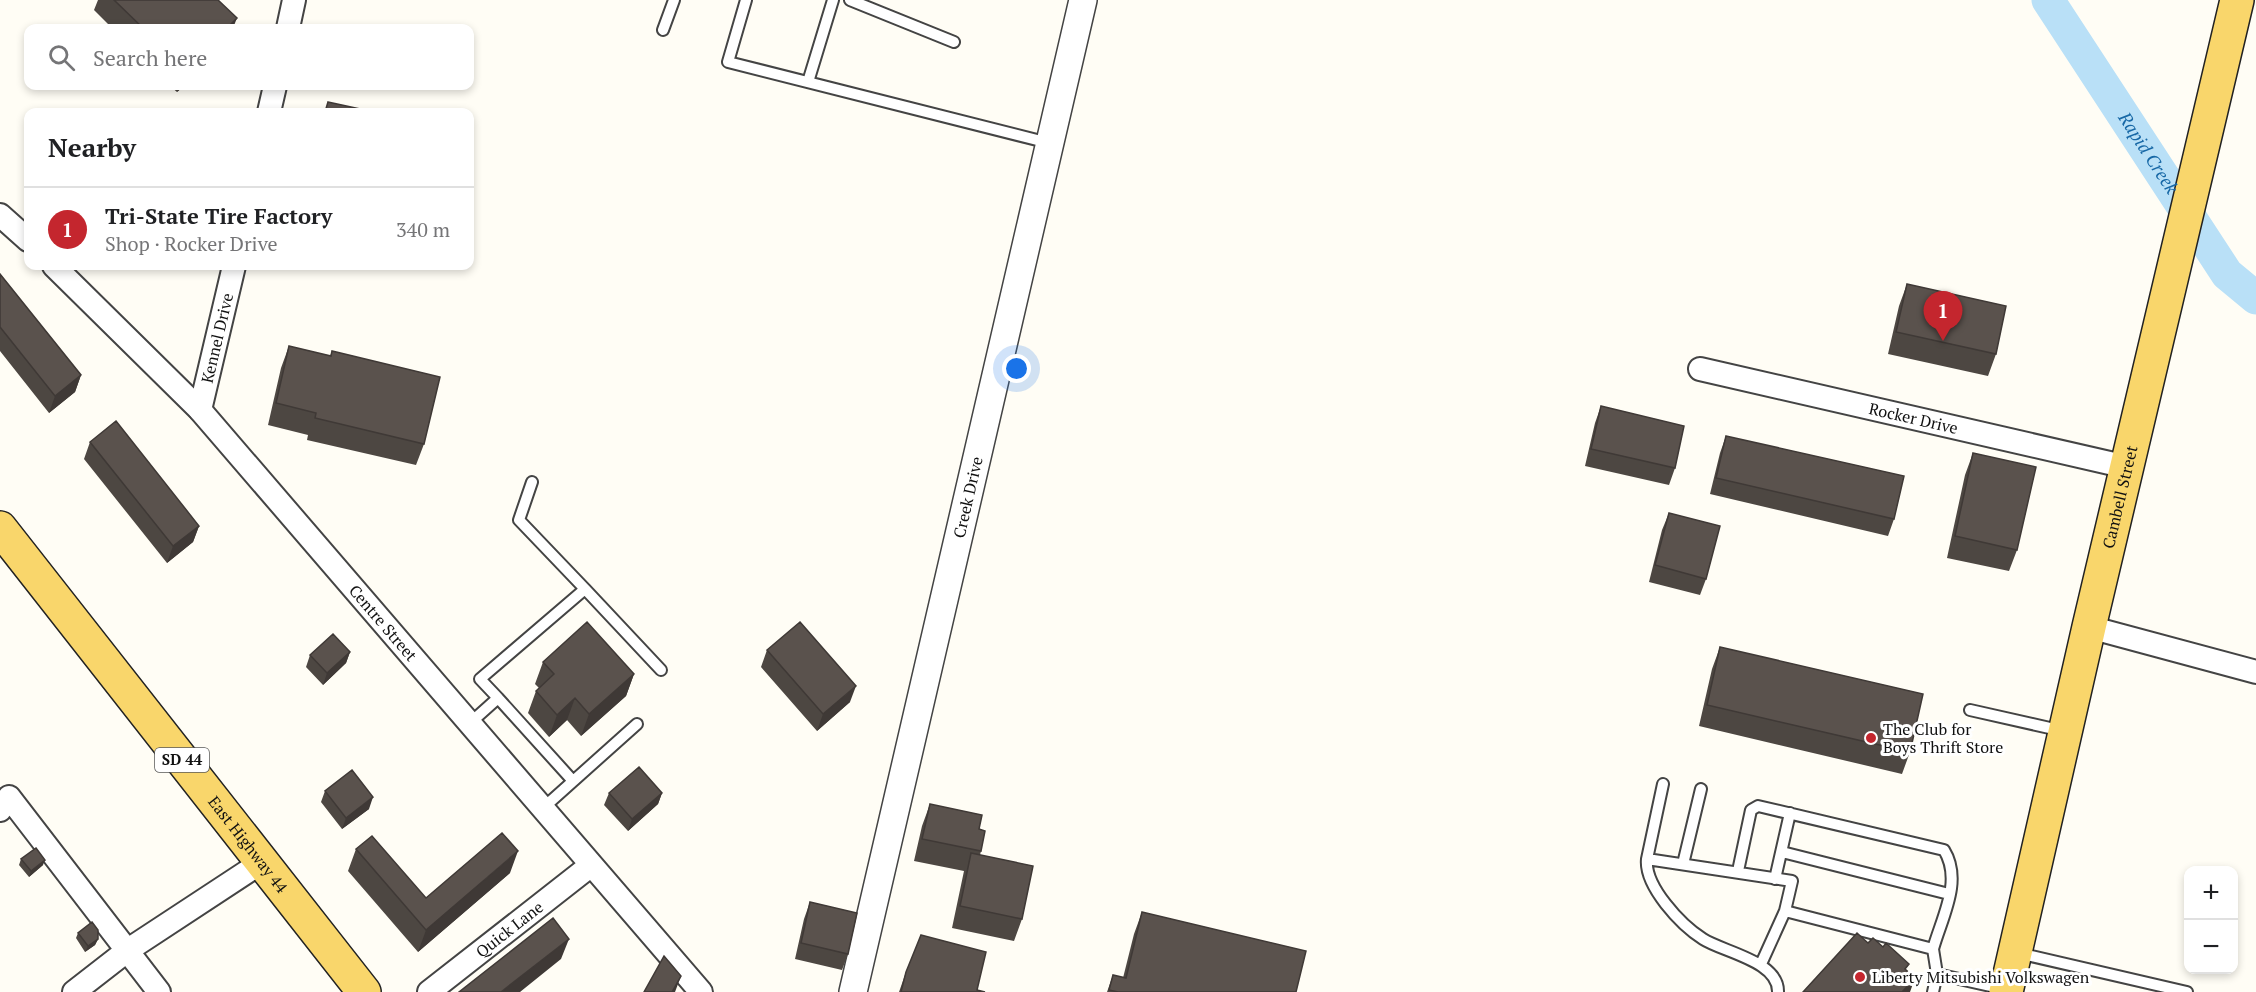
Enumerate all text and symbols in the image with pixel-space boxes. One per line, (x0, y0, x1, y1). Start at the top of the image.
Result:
search box (24, 24, 474, 90)
icon: search (45, 41, 78, 74)
text: Search here (93, 43, 207, 72)
water label: Rapid Creek (2113, 106, 2185, 198)
text: Nearby (48, 130, 136, 164)
text: Tri-State Tire Factory (105, 201, 332, 230)
text: 1 (62, 216, 73, 243)
text: 340 m (396, 216, 450, 243)
text: Shop · Rocker Drive (105, 230, 277, 257)
street label: Kennel Drive (196, 291, 238, 385)
pin: 1 (1924, 292, 1962, 341)
your location (1002, 354, 1031, 383)
street label: Rocker Drive (1867, 397, 1960, 439)
street label: Cambell Street (2097, 443, 2143, 551)
street label: Creek Drive (948, 454, 988, 540)
street label: Centre Street (344, 580, 422, 666)
place label: The Club for Boys Thrift Store (1883, 718, 2003, 758)
marker: The Club for Boys Thrift Store (1864, 731, 1878, 745)
road number: SD 44 (155, 748, 209, 772)
street label: East Highway 44 (203, 791, 293, 898)
map controls (2184, 866, 2238, 974)
button: + (2184, 866, 2238, 920)
street label: Quick Lane (471, 896, 548, 962)
button: − (2184, 920, 2238, 974)
place label: Liberty Mitsubishi Volkswagen (1872, 966, 2090, 988)
marker: Liberty Mitsubishi Volkswagen (1853, 970, 1867, 984)

